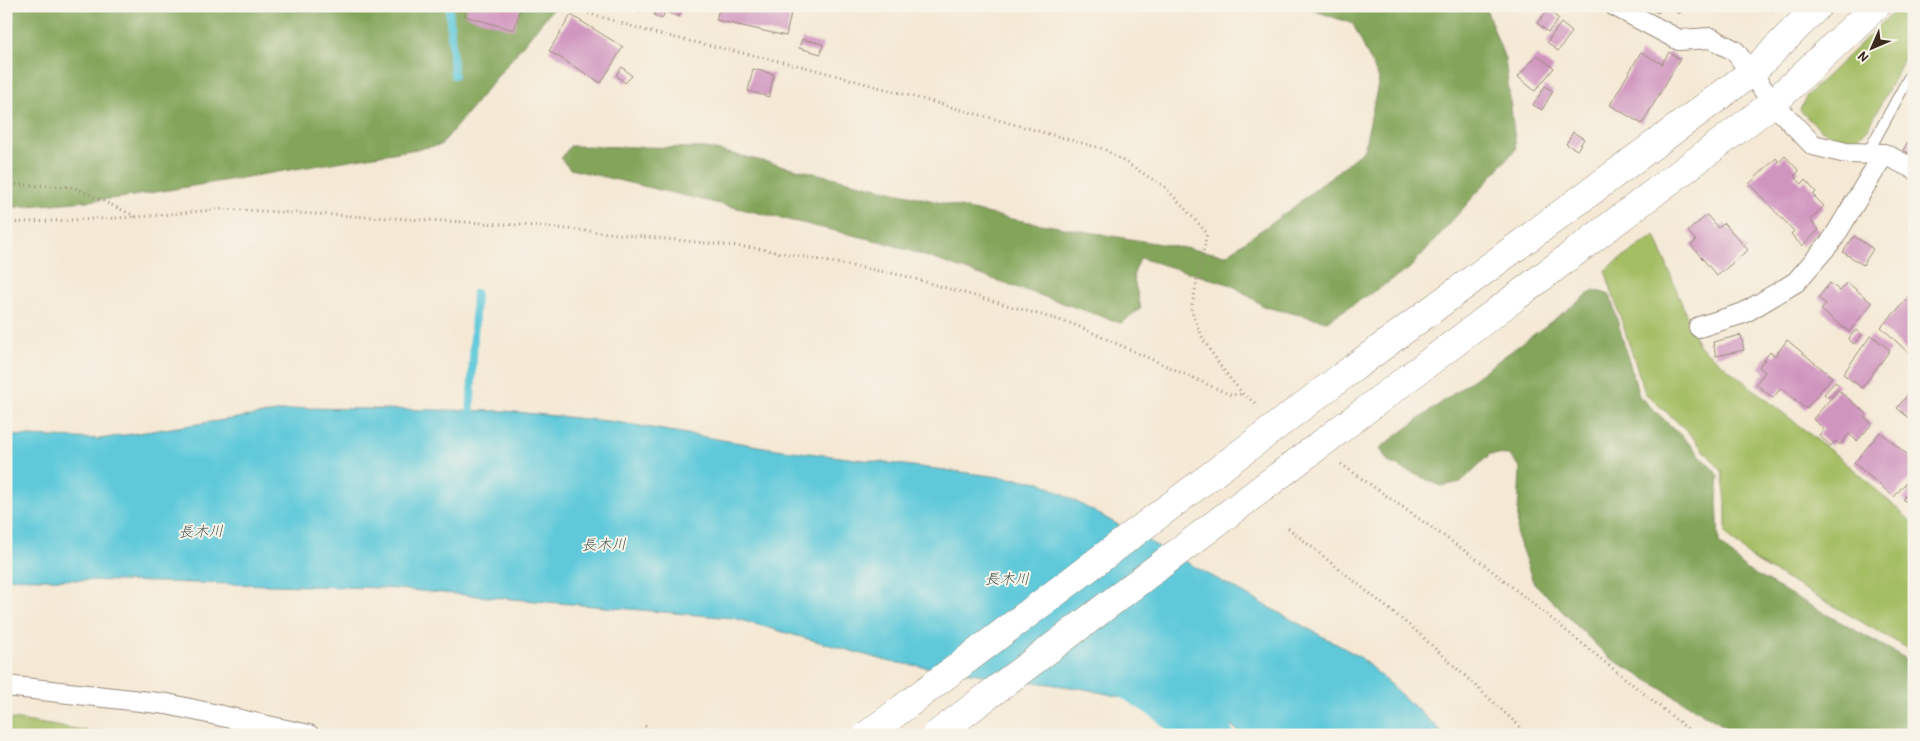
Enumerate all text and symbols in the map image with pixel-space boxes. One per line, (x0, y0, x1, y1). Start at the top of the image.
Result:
north arrow (1848, 22, 1898, 72)
text: N (1853, 48, 1872, 67)
water label: 長木川 (178, 520, 224, 542)
water label: 長木川 (581, 533, 627, 555)
water label: 長木川 (984, 568, 1030, 589)

